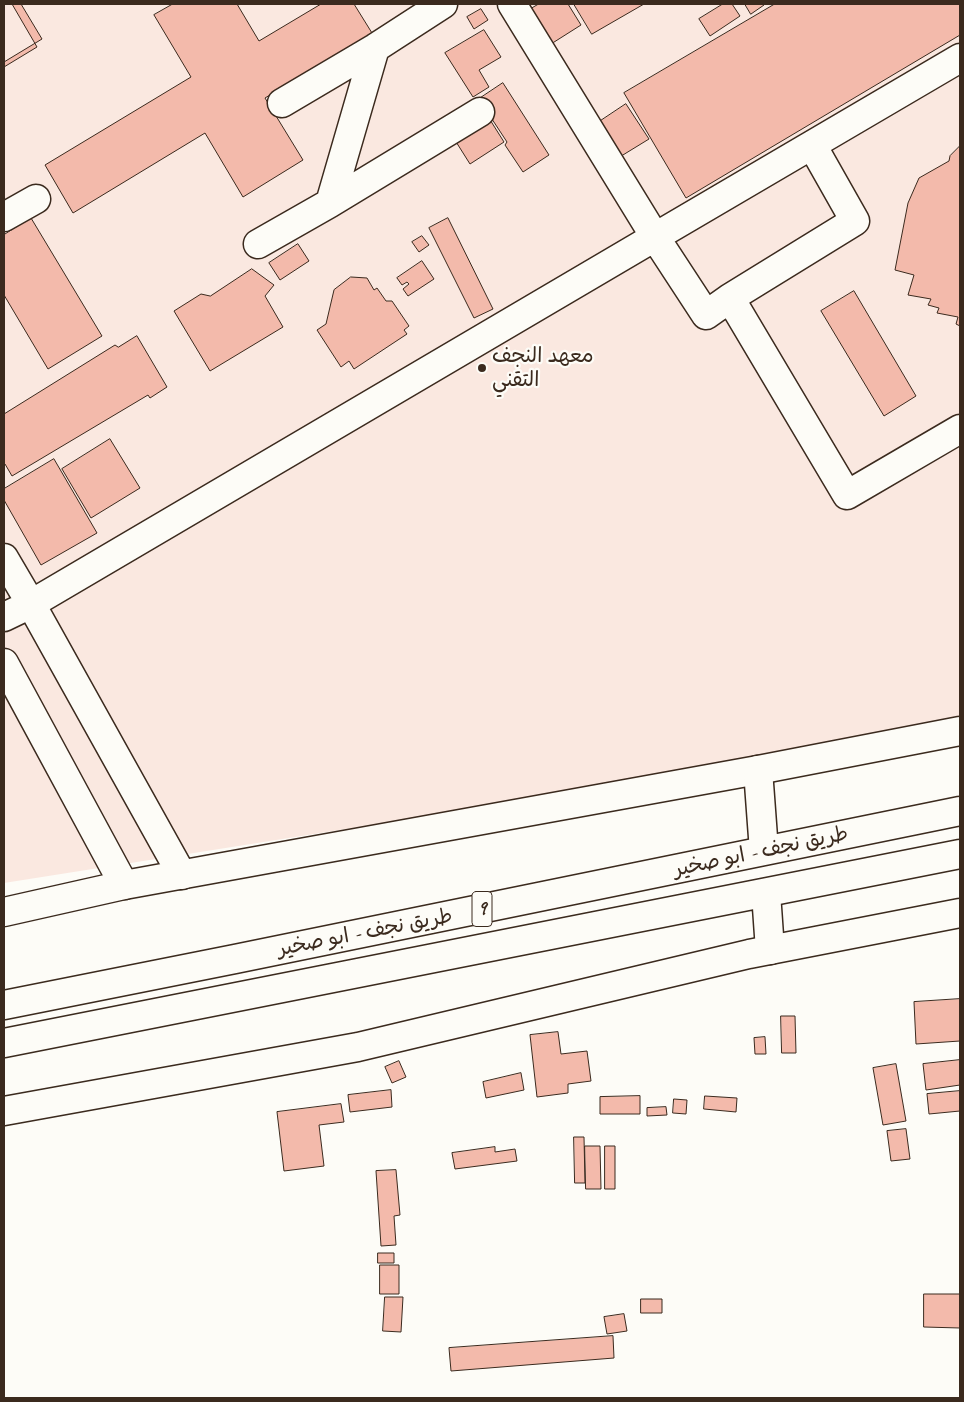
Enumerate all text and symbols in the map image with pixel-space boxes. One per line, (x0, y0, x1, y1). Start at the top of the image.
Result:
place label: معهد النجف التقني (492, 343, 594, 393)
marker: معهد النجف التقني (476, 362, 488, 374)
street label: طريق نجف - ابو صخير (671, 821, 851, 883)
road number: 9 (472, 892, 492, 926)
street label: طريق نجف - ابو صخير (275, 904, 455, 962)

